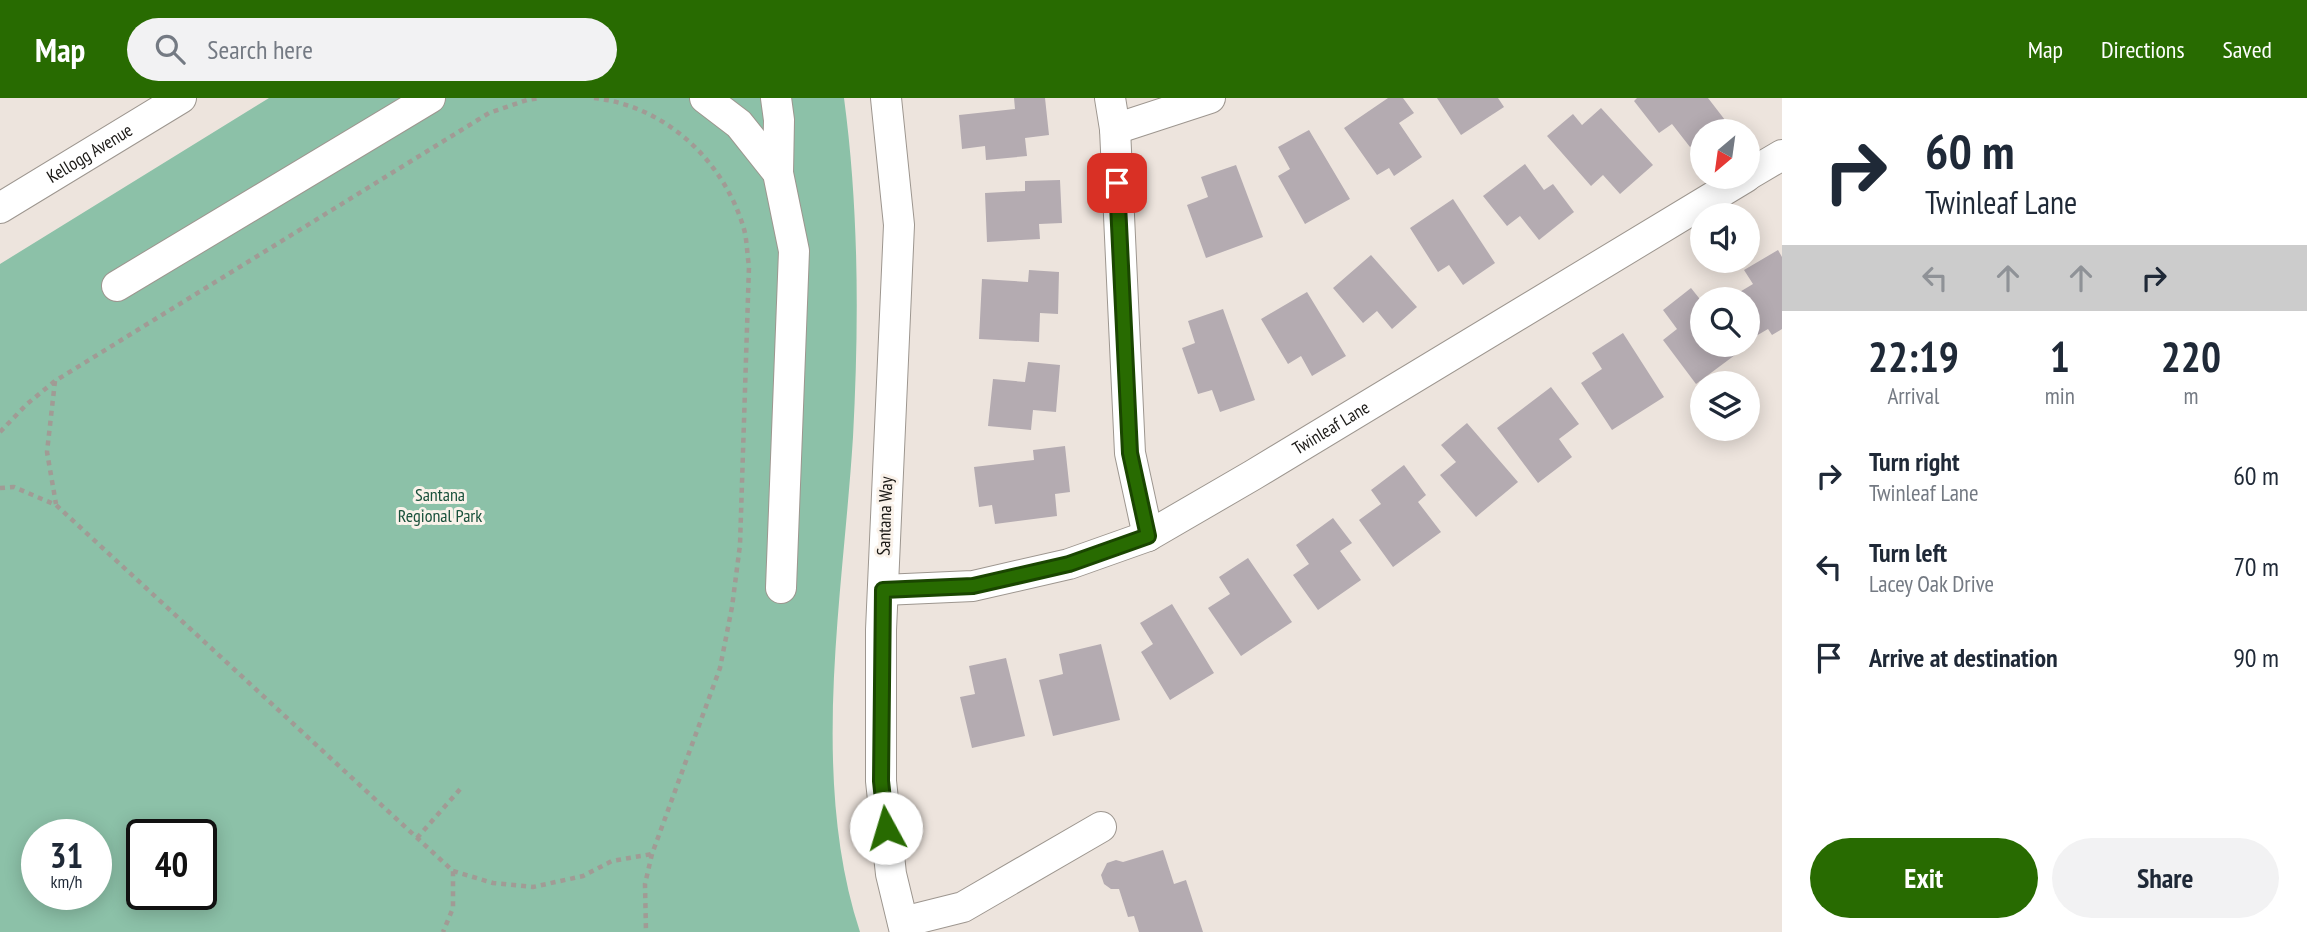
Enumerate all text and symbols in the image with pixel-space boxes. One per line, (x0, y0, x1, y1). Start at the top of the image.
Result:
search box (127, 18, 617, 81)
text: Map (35, 28, 85, 71)
icon: search (151, 30, 189, 68)
text: Search here (207, 33, 313, 66)
text: Map (2028, 34, 2063, 65)
text: Directions (2101, 34, 2185, 65)
text: Saved (2223, 34, 2272, 65)
street label: Kellogg Avenue (42, 118, 137, 188)
north arrow (1690, 119, 1760, 189)
map controls (1690, 119, 1760, 441)
text: 60 m (1925, 119, 2014, 183)
icon: right (1810, 126, 1901, 217)
pin (1087, 153, 1147, 213)
icon: arrive (1098, 164, 1136, 202)
text: Twinleaf Lane (1925, 181, 2077, 223)
button: sound (1690, 203, 1760, 273)
icon: left (1916, 259, 1954, 297)
icon: ahead (1989, 259, 2027, 297)
icon: ahead (2062, 259, 2100, 297)
icon: right (2135, 259, 2173, 297)
button: search (1690, 287, 1760, 357)
text: 22:19 (1868, 329, 1959, 384)
text: 1 (2050, 329, 2070, 384)
text: 220 (2161, 329, 2221, 384)
button: layers (1690, 371, 1760, 441)
text: Arrival (1887, 381, 1939, 410)
text: min (2045, 381, 2075, 410)
text: m (2183, 381, 2198, 410)
street label: Twinleaf Lane (1288, 395, 1373, 459)
text: Turn right (1869, 445, 1960, 478)
icon: right (1810, 457, 1848, 495)
text: 60 m (2233, 459, 2279, 492)
street label: Santana Way (872, 476, 897, 556)
text: Twinleaf Lane (1869, 478, 1978, 507)
park label: Santana Regional Park (398, 483, 482, 527)
text: Turn left (1869, 536, 1947, 569)
icon: left (1810, 548, 1848, 586)
text: 70 m (2233, 550, 2279, 583)
text: Lacey Oak Drive (1869, 569, 1994, 598)
icon: arrive (1810, 639, 1848, 677)
text: Arrive at destination (1869, 641, 2058, 674)
text: 90 m (2233, 641, 2279, 674)
position arrow (849, 791, 923, 865)
speed limit sign: 40 (126, 819, 217, 910)
text: 31 (50, 832, 83, 878)
button: Exit (1810, 838, 2038, 918)
button: Share (2052, 838, 2279, 918)
text: km/h (51, 870, 82, 893)

